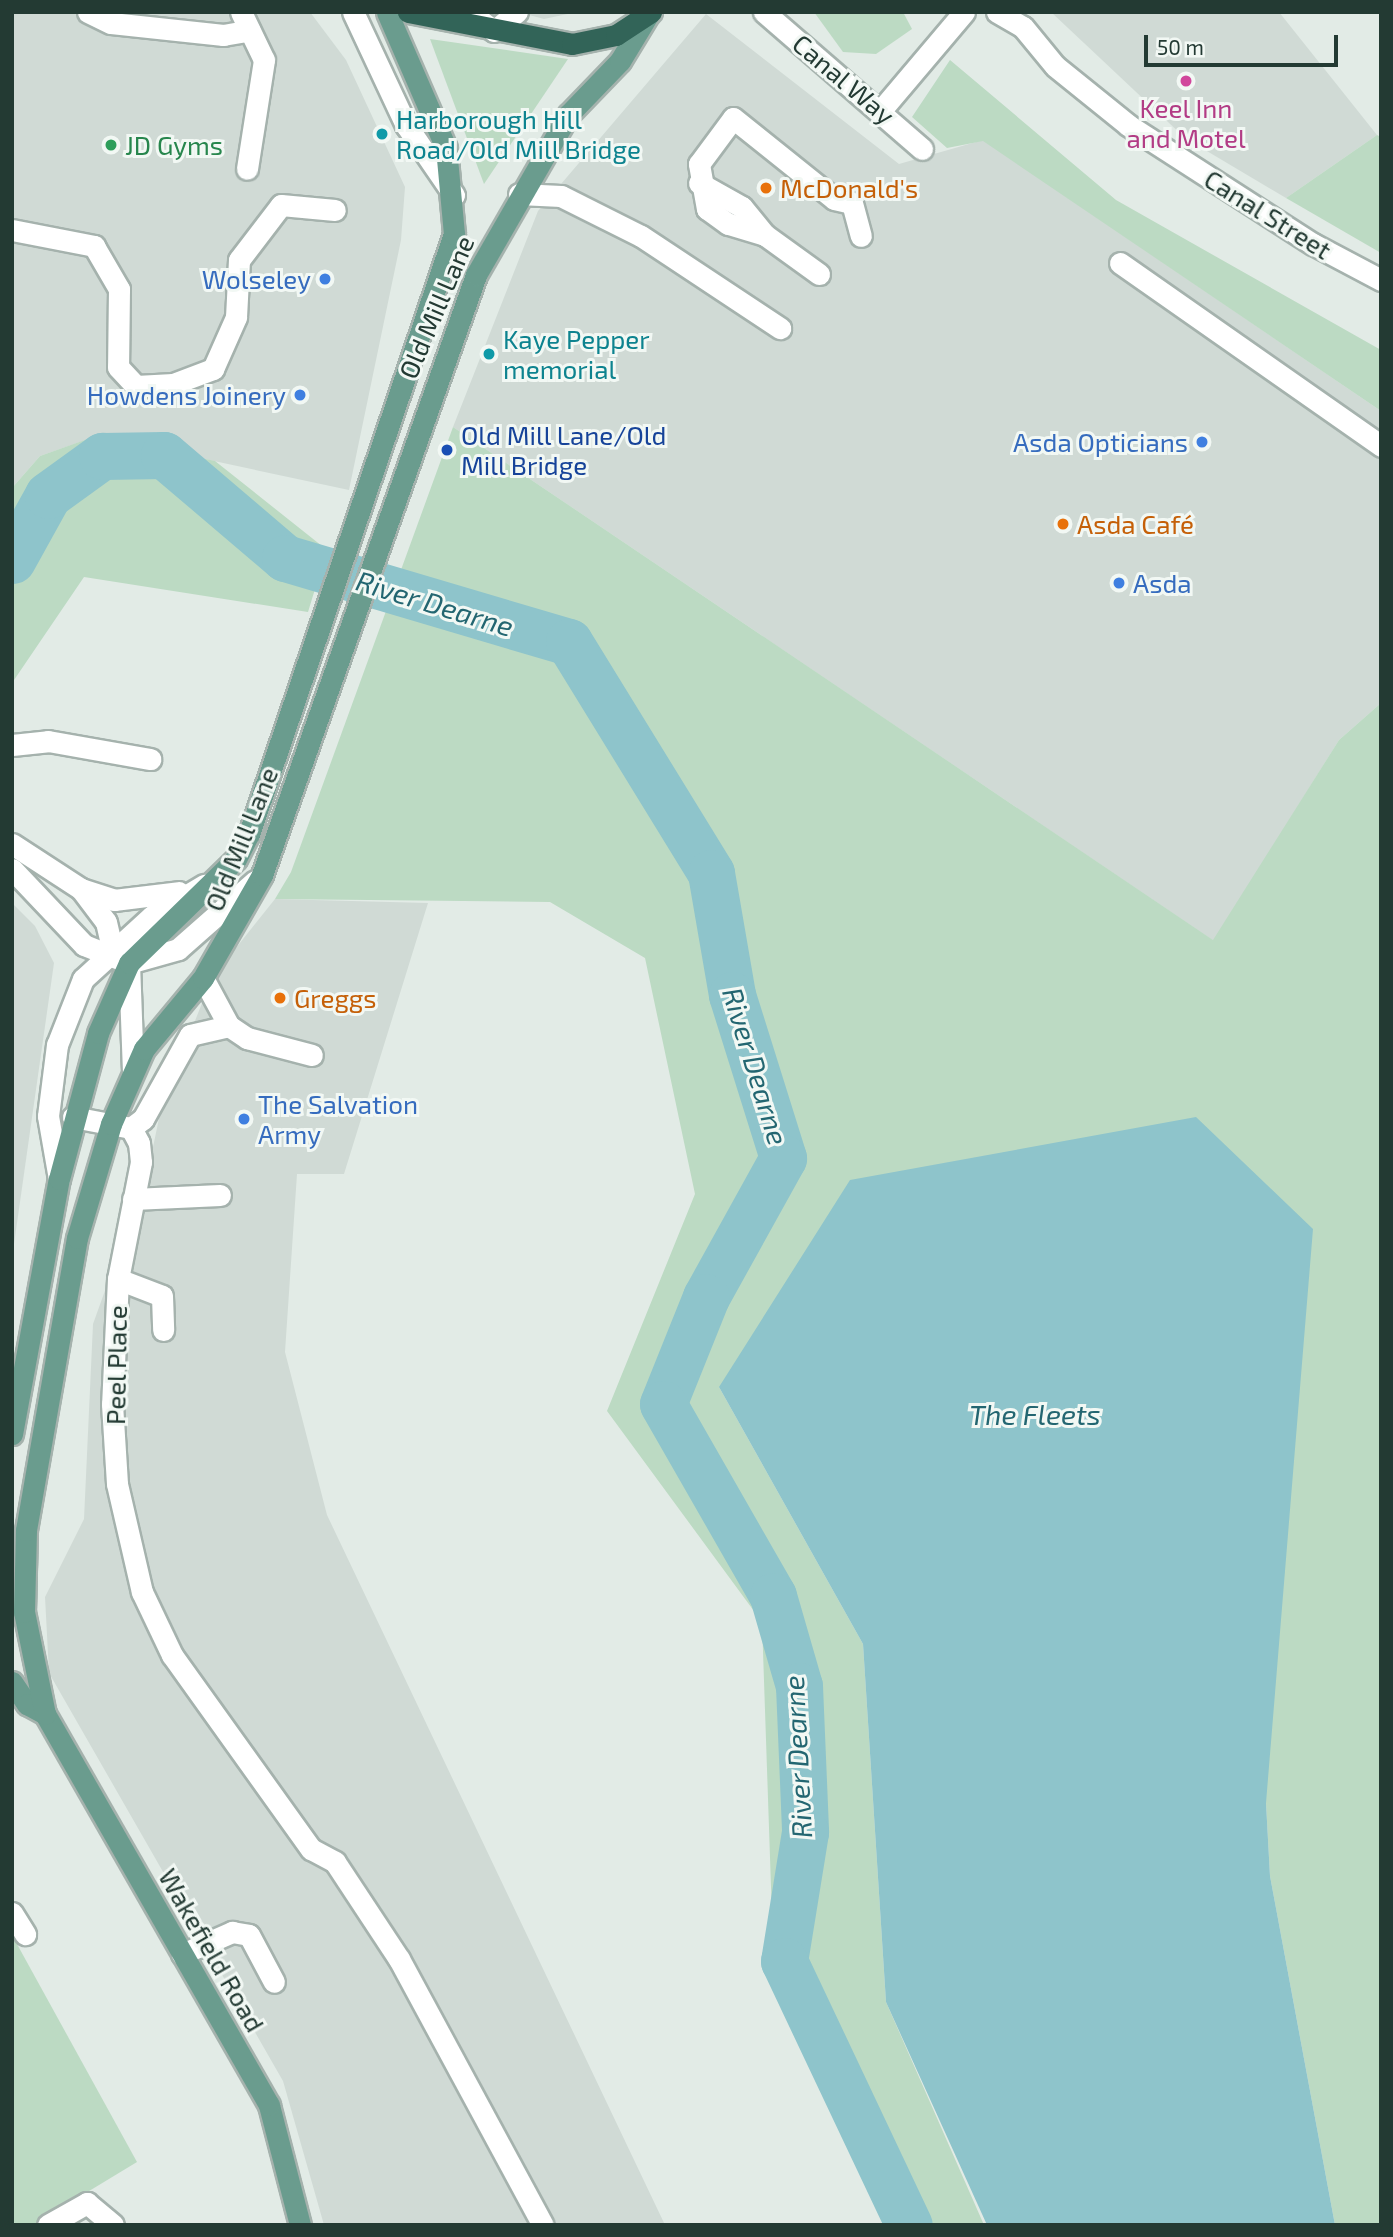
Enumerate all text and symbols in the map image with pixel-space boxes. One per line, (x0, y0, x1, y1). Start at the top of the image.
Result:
scale bar (1148, 21, 1342, 65)
street label: Canal Way (786, 27, 902, 131)
text: 50 m (1157, 34, 1204, 59)
marker: Keel Inn and Motel (1178, 73, 1194, 89)
place label: Keel Inn and Motel (1126, 92, 1246, 154)
place label: Harborough Hill Road/Old Mill Bridge (396, 103, 642, 164)
marker: Harborough Hill Road/Old Mill Bridge (374, 126, 390, 142)
place label: JD Gyms (125, 129, 223, 161)
marker: JD Gyms (103, 137, 119, 153)
street label: Canal Street (1199, 163, 1337, 265)
place label: McDonald's (780, 172, 918, 204)
marker: McDonald's (758, 180, 774, 196)
street label: Old Mill Lane (392, 230, 480, 384)
place label: Wolseley (202, 263, 311, 295)
marker: Wolseley (317, 271, 333, 287)
place label: Kaye Pepper memorial (503, 323, 650, 384)
marker: Kaye Pepper memorial (481, 346, 497, 362)
place label: Howdens Joinery (86, 379, 286, 411)
marker: Howdens Joinery (292, 387, 308, 403)
place label: Old Mill Lane/Old Mill Bridge (461, 419, 667, 480)
place label: Asda Opticians (1013, 426, 1188, 458)
marker: Asda Opticians (1194, 434, 1210, 450)
marker: Old Mill Lane/Old Mill Bridge (439, 442, 455, 458)
place label: Asda Café (1077, 508, 1194, 540)
marker: Asda Café (1055, 516, 1071, 532)
water label: River Dearne (352, 563, 518, 643)
place label: Asda (1133, 567, 1192, 599)
marker: Asda (1111, 575, 1127, 591)
street label: Old Mill Lane (198, 762, 284, 916)
place label: Greggs (294, 982, 377, 1014)
water label: River Dearne (716, 983, 796, 1149)
marker: Greggs (272, 990, 288, 1006)
place label: The Salvation Army (258, 1088, 418, 1150)
marker: The Salvation Army (236, 1111, 252, 1127)
street label: Peel Place (99, 1305, 133, 1425)
water label: The Fleets (969, 1397, 1101, 1431)
water label: River Dearne (776, 1675, 818, 1839)
street label: Wakefield Road (153, 1863, 271, 2037)

